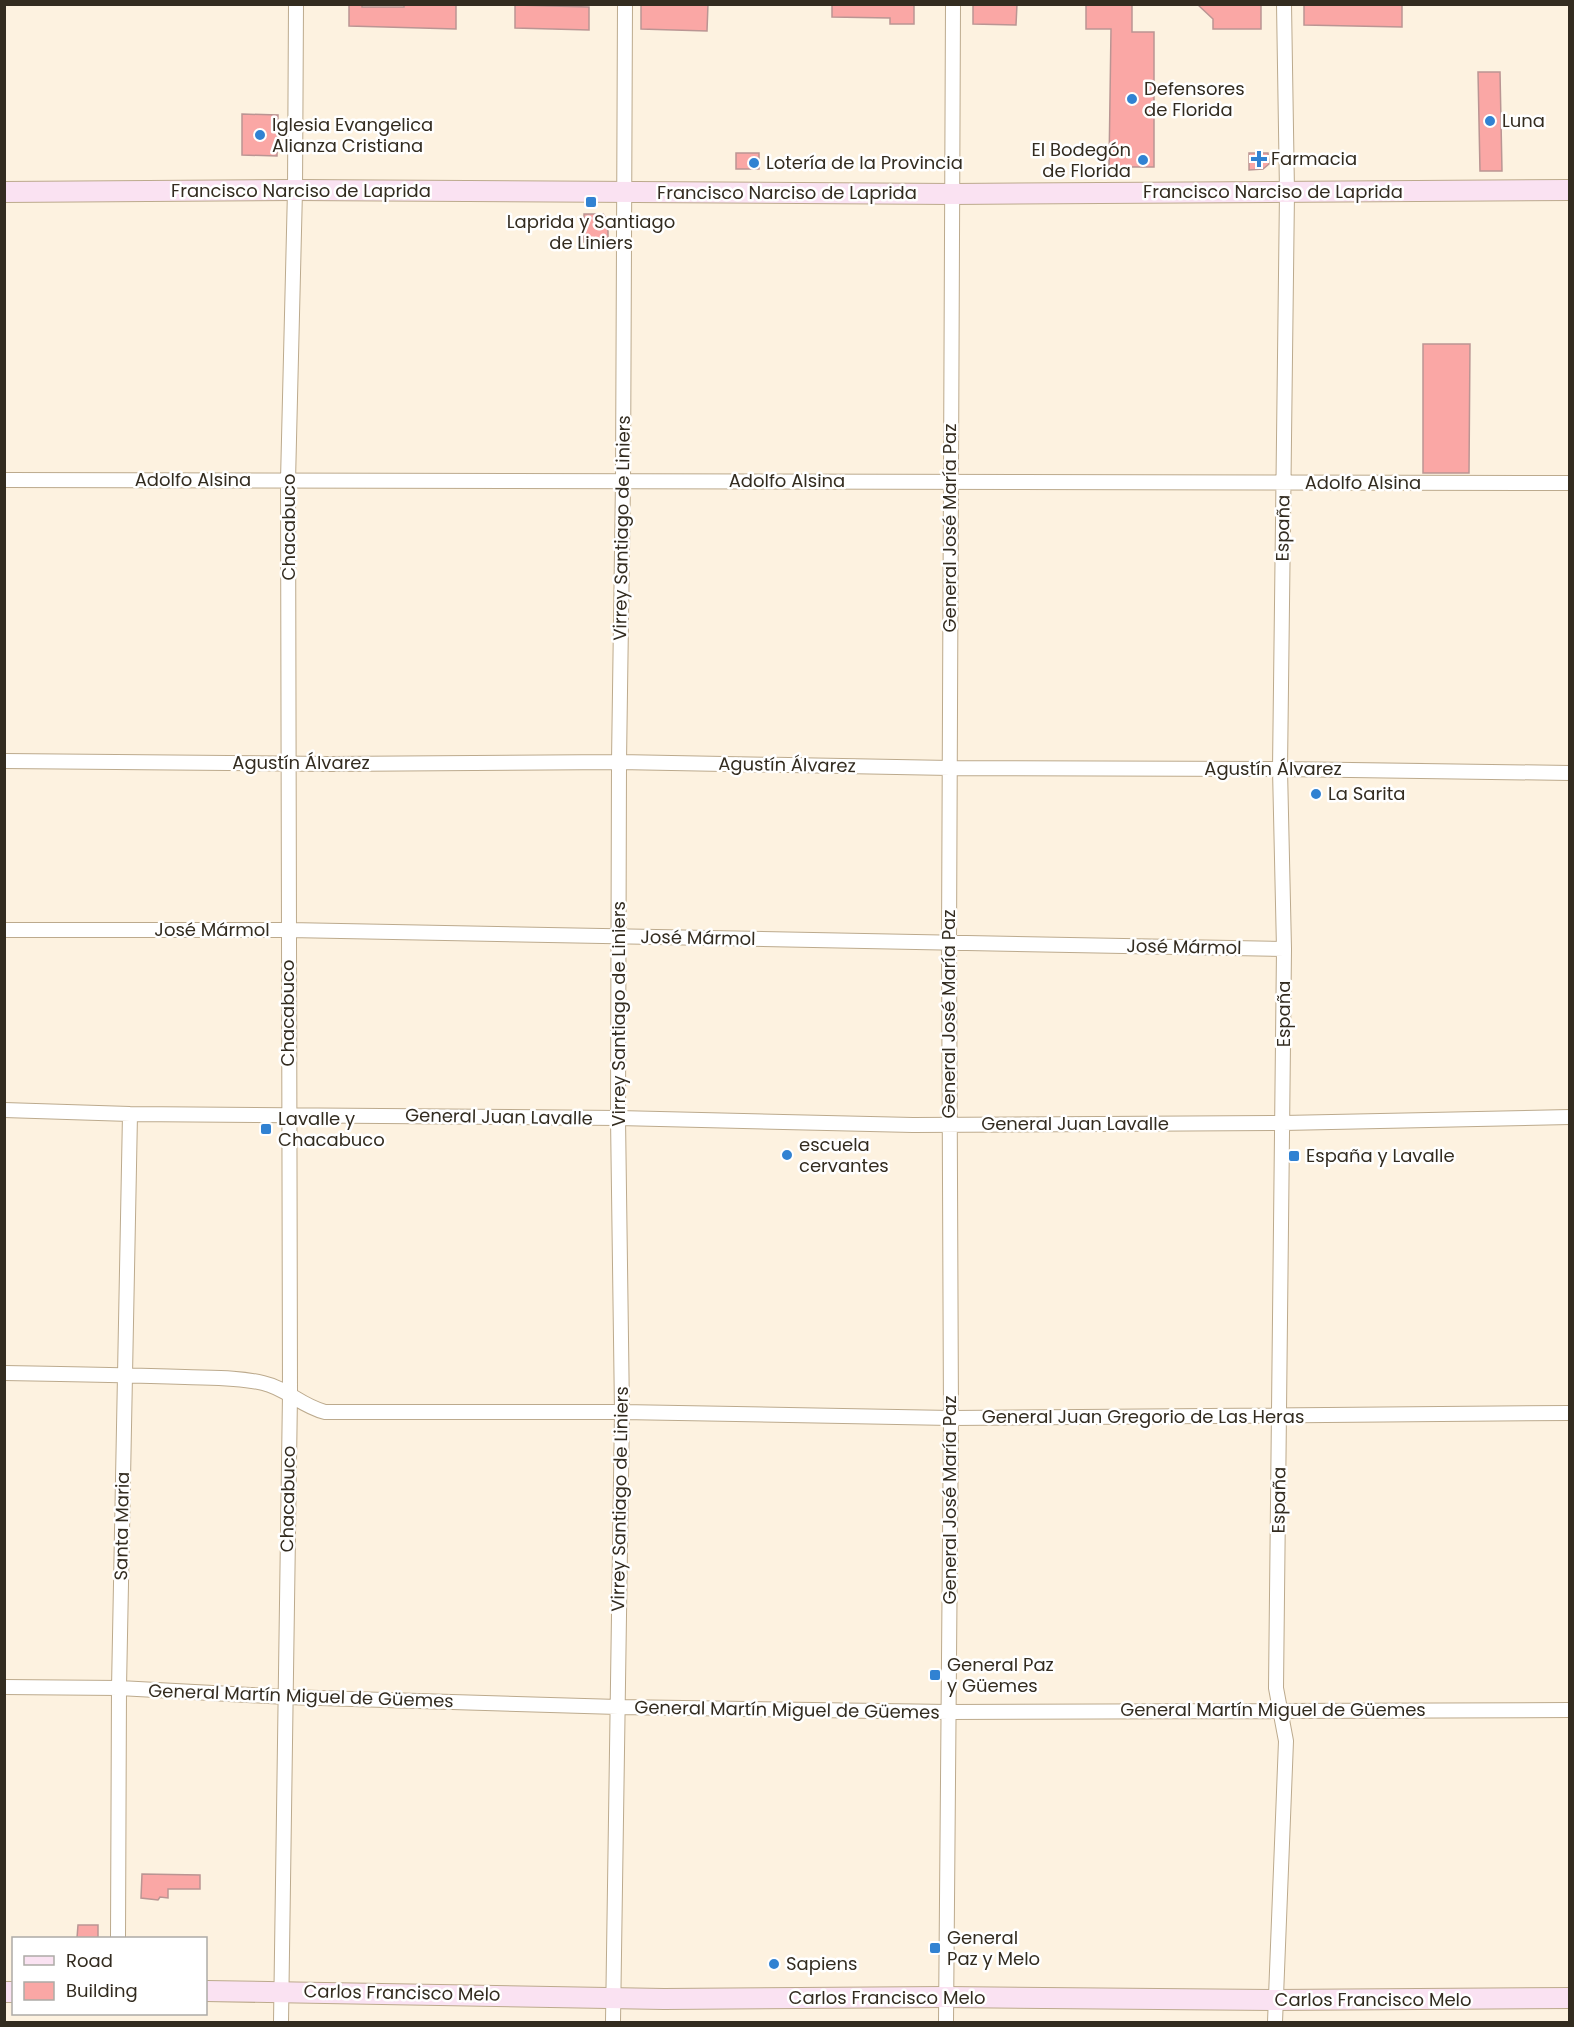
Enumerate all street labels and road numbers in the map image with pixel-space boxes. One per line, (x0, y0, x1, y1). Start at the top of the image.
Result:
street label: Francisco Narciso de Laprida (171, 178, 431, 203)
street label: Francisco Narciso de Laprida (1143, 179, 1403, 204)
street label: Francisco Narciso de Laprida (657, 180, 917, 205)
street label: Virrey Santiago de Liniers (607, 415, 636, 641)
street label: General José María Paz (937, 424, 962, 632)
street label: Adolfo Alsina (135, 467, 251, 492)
street label: Adolfo Alsina (729, 468, 845, 493)
street label: Adolfo Alsina (1305, 470, 1421, 495)
street label: Chacabuco (276, 474, 301, 580)
street label: España (1269, 494, 1296, 562)
street label: Agustín Álvarez (232, 750, 370, 775)
street label: Agustín Álvarez (718, 751, 856, 778)
street label: Agustín Álvarez (1204, 756, 1342, 781)
street label: Virrey Santiago de Liniers (606, 901, 631, 1127)
street label: General José María Paz (936, 910, 961, 1118)
street label: José Mármol (154, 917, 270, 942)
street label: José Mármol (640, 924, 756, 951)
street label: José Mármol (1126, 933, 1242, 960)
street label: Chacabuco (275, 960, 300, 1066)
street label: España (1271, 981, 1296, 1047)
street label: General Juan Lavalle (405, 1102, 593, 1131)
street label: General Juan Lavalle (981, 1111, 1169, 1136)
street label: Virrey Santiago de Liniers (605, 1386, 634, 1612)
street label: General José María Paz (937, 1396, 962, 1604)
street label: General Juan Gregorio de Las Heras (982, 1404, 1304, 1429)
street label: Chacabuco (274, 1445, 301, 1553)
street label: España (1265, 1466, 1292, 1534)
street label: Santa Maria (108, 1471, 135, 1581)
street label: General Martín Miguel de Güemes (148, 1678, 454, 1713)
street label: General Martín Miguel de Güemes (634, 1694, 940, 1725)
street label: General Martín Miguel de Güemes (1120, 1697, 1426, 1722)
street label: Carlos Francisco Melo (303, 1978, 501, 2007)
street label: Carlos Francisco Melo (788, 1985, 986, 2010)
street label: Carlos Francisco Melo (1274, 1987, 1472, 2012)

